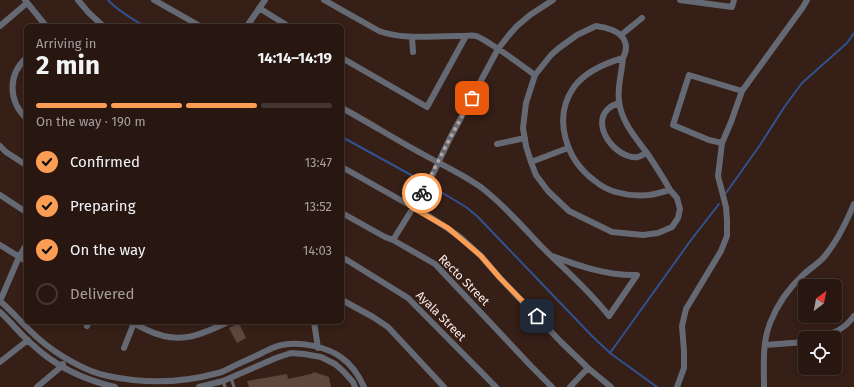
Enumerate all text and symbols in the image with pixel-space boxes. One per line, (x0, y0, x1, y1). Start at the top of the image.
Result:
text: Arriving in (36, 36, 96, 51)
text: 14:14–14:19 (257, 49, 332, 67)
text: 2 min (36, 50, 100, 81)
pin (455, 81, 489, 115)
icon: bag (461, 87, 483, 109)
text: On the way · 190 m (36, 114, 146, 129)
icon: check (36, 151, 58, 173)
text: Confirmed (70, 153, 140, 171)
text: 13:47 (304, 155, 332, 170)
courier (402, 173, 442, 213)
icon: bike (411, 182, 433, 204)
icon: check (36, 195, 58, 217)
text: Preparing (70, 197, 135, 215)
text: 13:52 (304, 199, 332, 214)
icon: check (36, 239, 58, 261)
text: On the way (70, 241, 145, 259)
text: 14:03 (303, 243, 332, 258)
street label: Recto Street (436, 252, 493, 309)
north arrow (798, 279, 842, 323)
map controls (798, 279, 842, 375)
text: Delivered (70, 285, 134, 303)
street label: Ayala Street (413, 288, 469, 344)
pin (520, 299, 554, 333)
icon: home (526, 305, 548, 327)
button: locate (798, 331, 842, 375)

